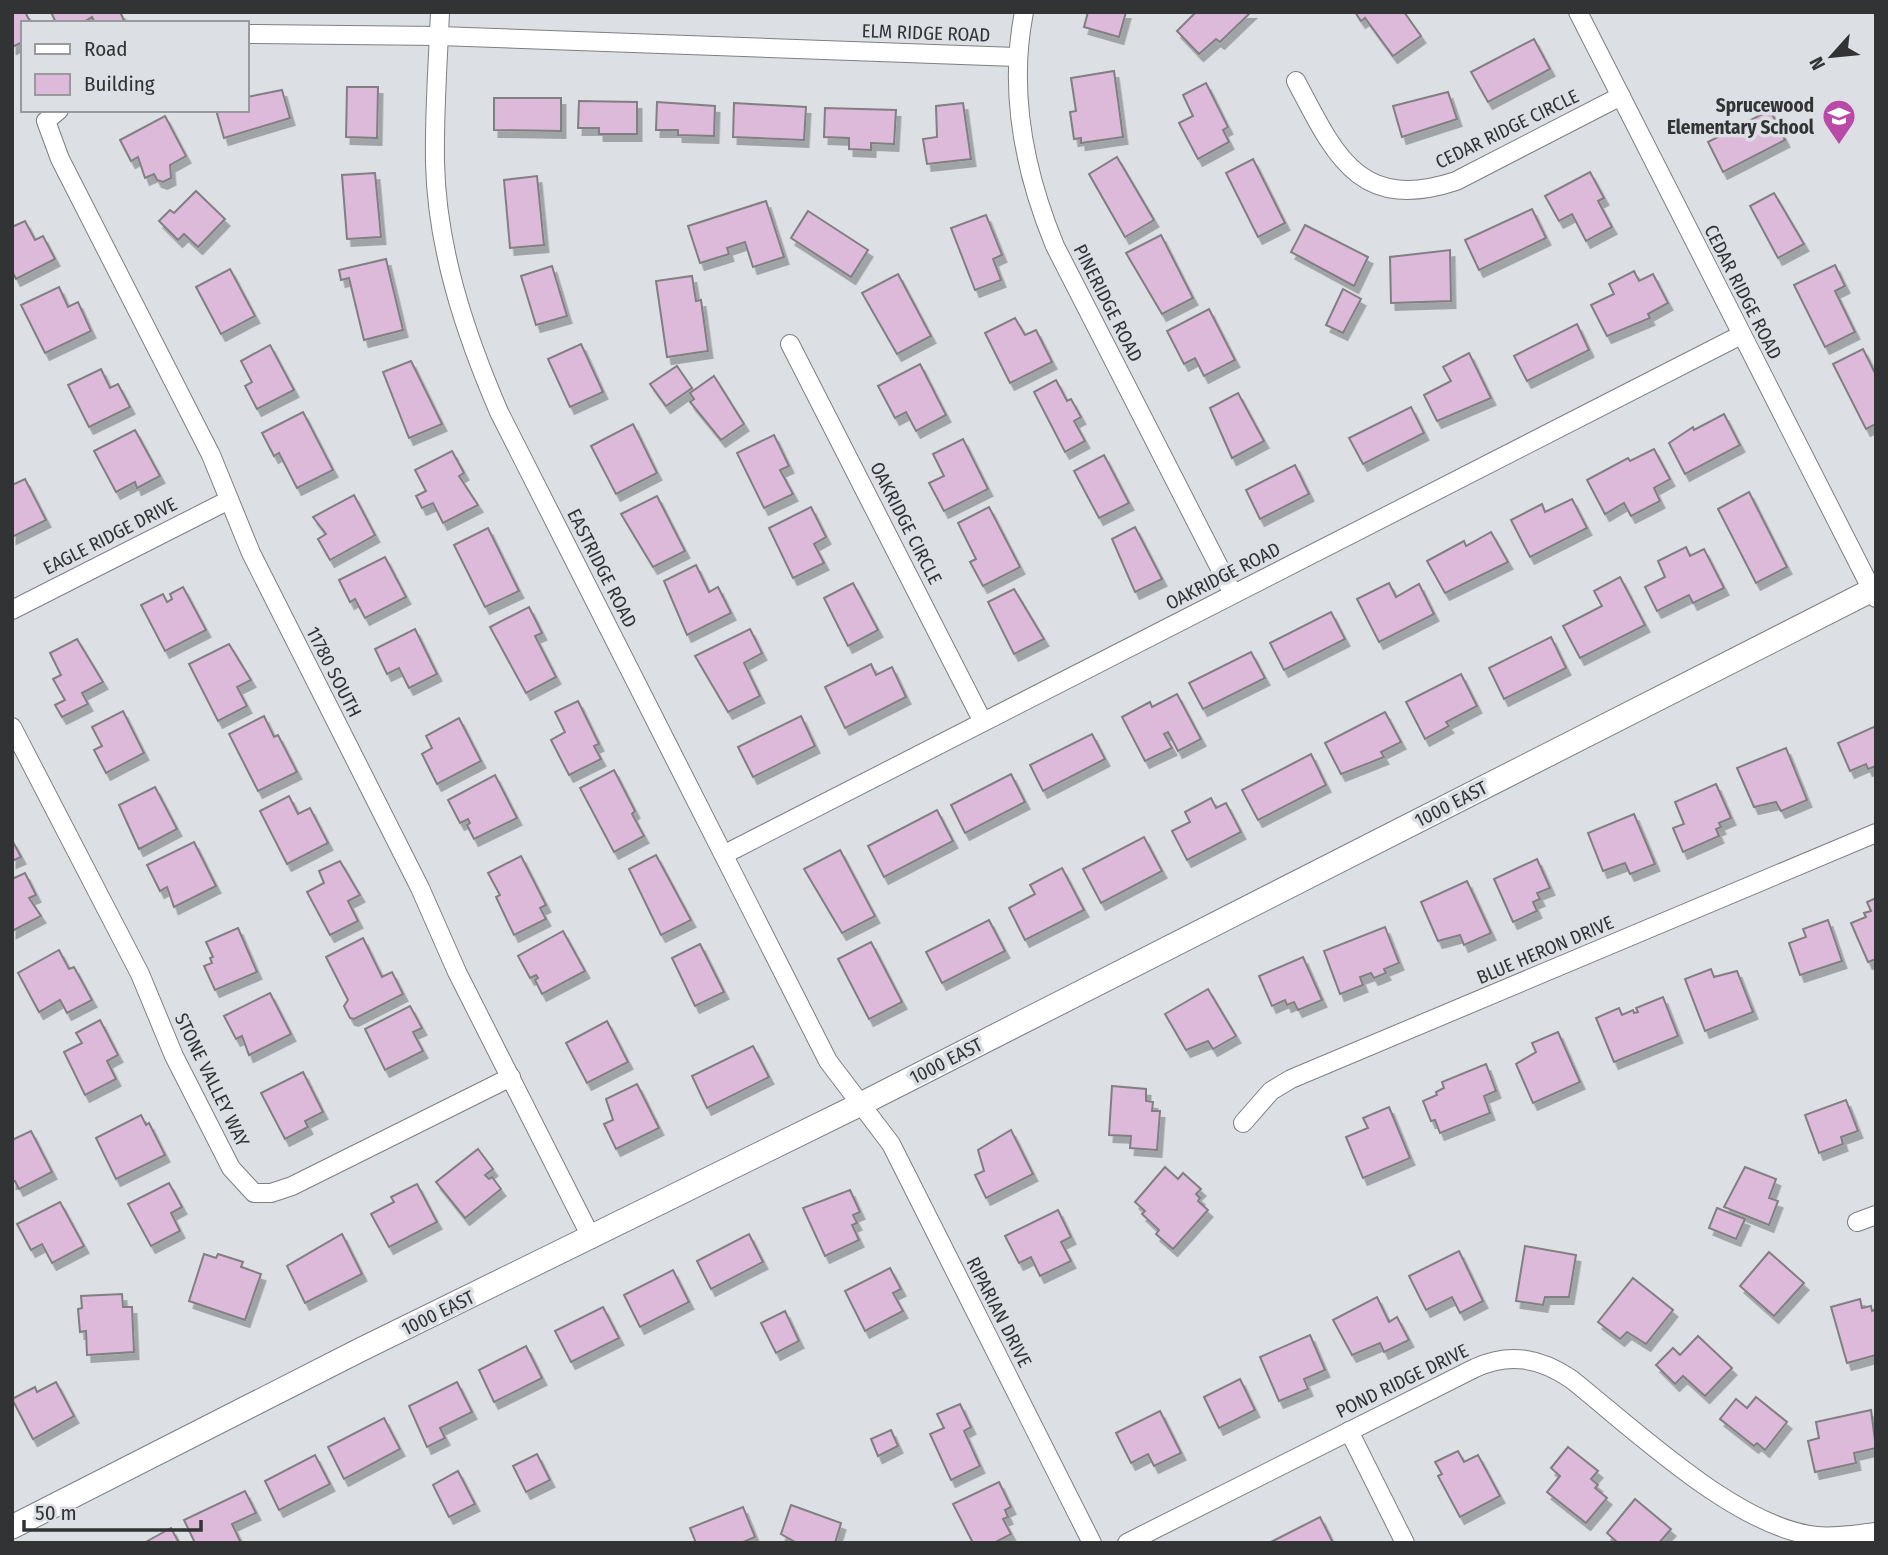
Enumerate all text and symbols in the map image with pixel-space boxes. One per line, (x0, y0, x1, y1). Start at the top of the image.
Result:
street label: ELM RIDGE ROAD (861, 19, 991, 47)
legend (21, 21, 248, 112)
north arrow (1797, 21, 1867, 91)
text: Road (84, 36, 128, 62)
text: N (1804, 53, 1830, 74)
text: Building (84, 71, 155, 97)
street label: CEDAR RIDGE CIRCLE (1432, 84, 1583, 174)
place label: Sprucewood Elementary School (1667, 94, 1815, 139)
school or university icon: Sprucewood Elementary School (1820, 97, 1858, 146)
street label: CEDAR RIDGE ROAD (1699, 221, 1787, 363)
street label: PINERIDGE ROAD (1068, 240, 1148, 366)
street label: OAKRIDGE CIRCLE (865, 458, 947, 588)
street label: EAGLE RIDGE DRIVE (39, 492, 181, 580)
street label: EASTRIDGE ROAD (562, 505, 642, 631)
street label: OAKRIDGE ROAD (1162, 537, 1284, 615)
street label: 11780 SOUTH (301, 623, 367, 721)
street label: 1000 EAST (1411, 776, 1491, 832)
street label: BLUE HERON DRIVE (1473, 911, 1617, 989)
street label: STONE VALLEY WAY (170, 1009, 255, 1151)
street label: 1000 EAST (906, 1033, 986, 1089)
street label: RIPARIAN DRIVE (961, 1253, 1037, 1371)
street label: 1000 EAST (398, 1285, 478, 1340)
street label: POND RIDGE DRIVE (1332, 1339, 1472, 1423)
scale bar (24, 1488, 201, 1532)
text: 50 m (35, 1500, 77, 1526)

